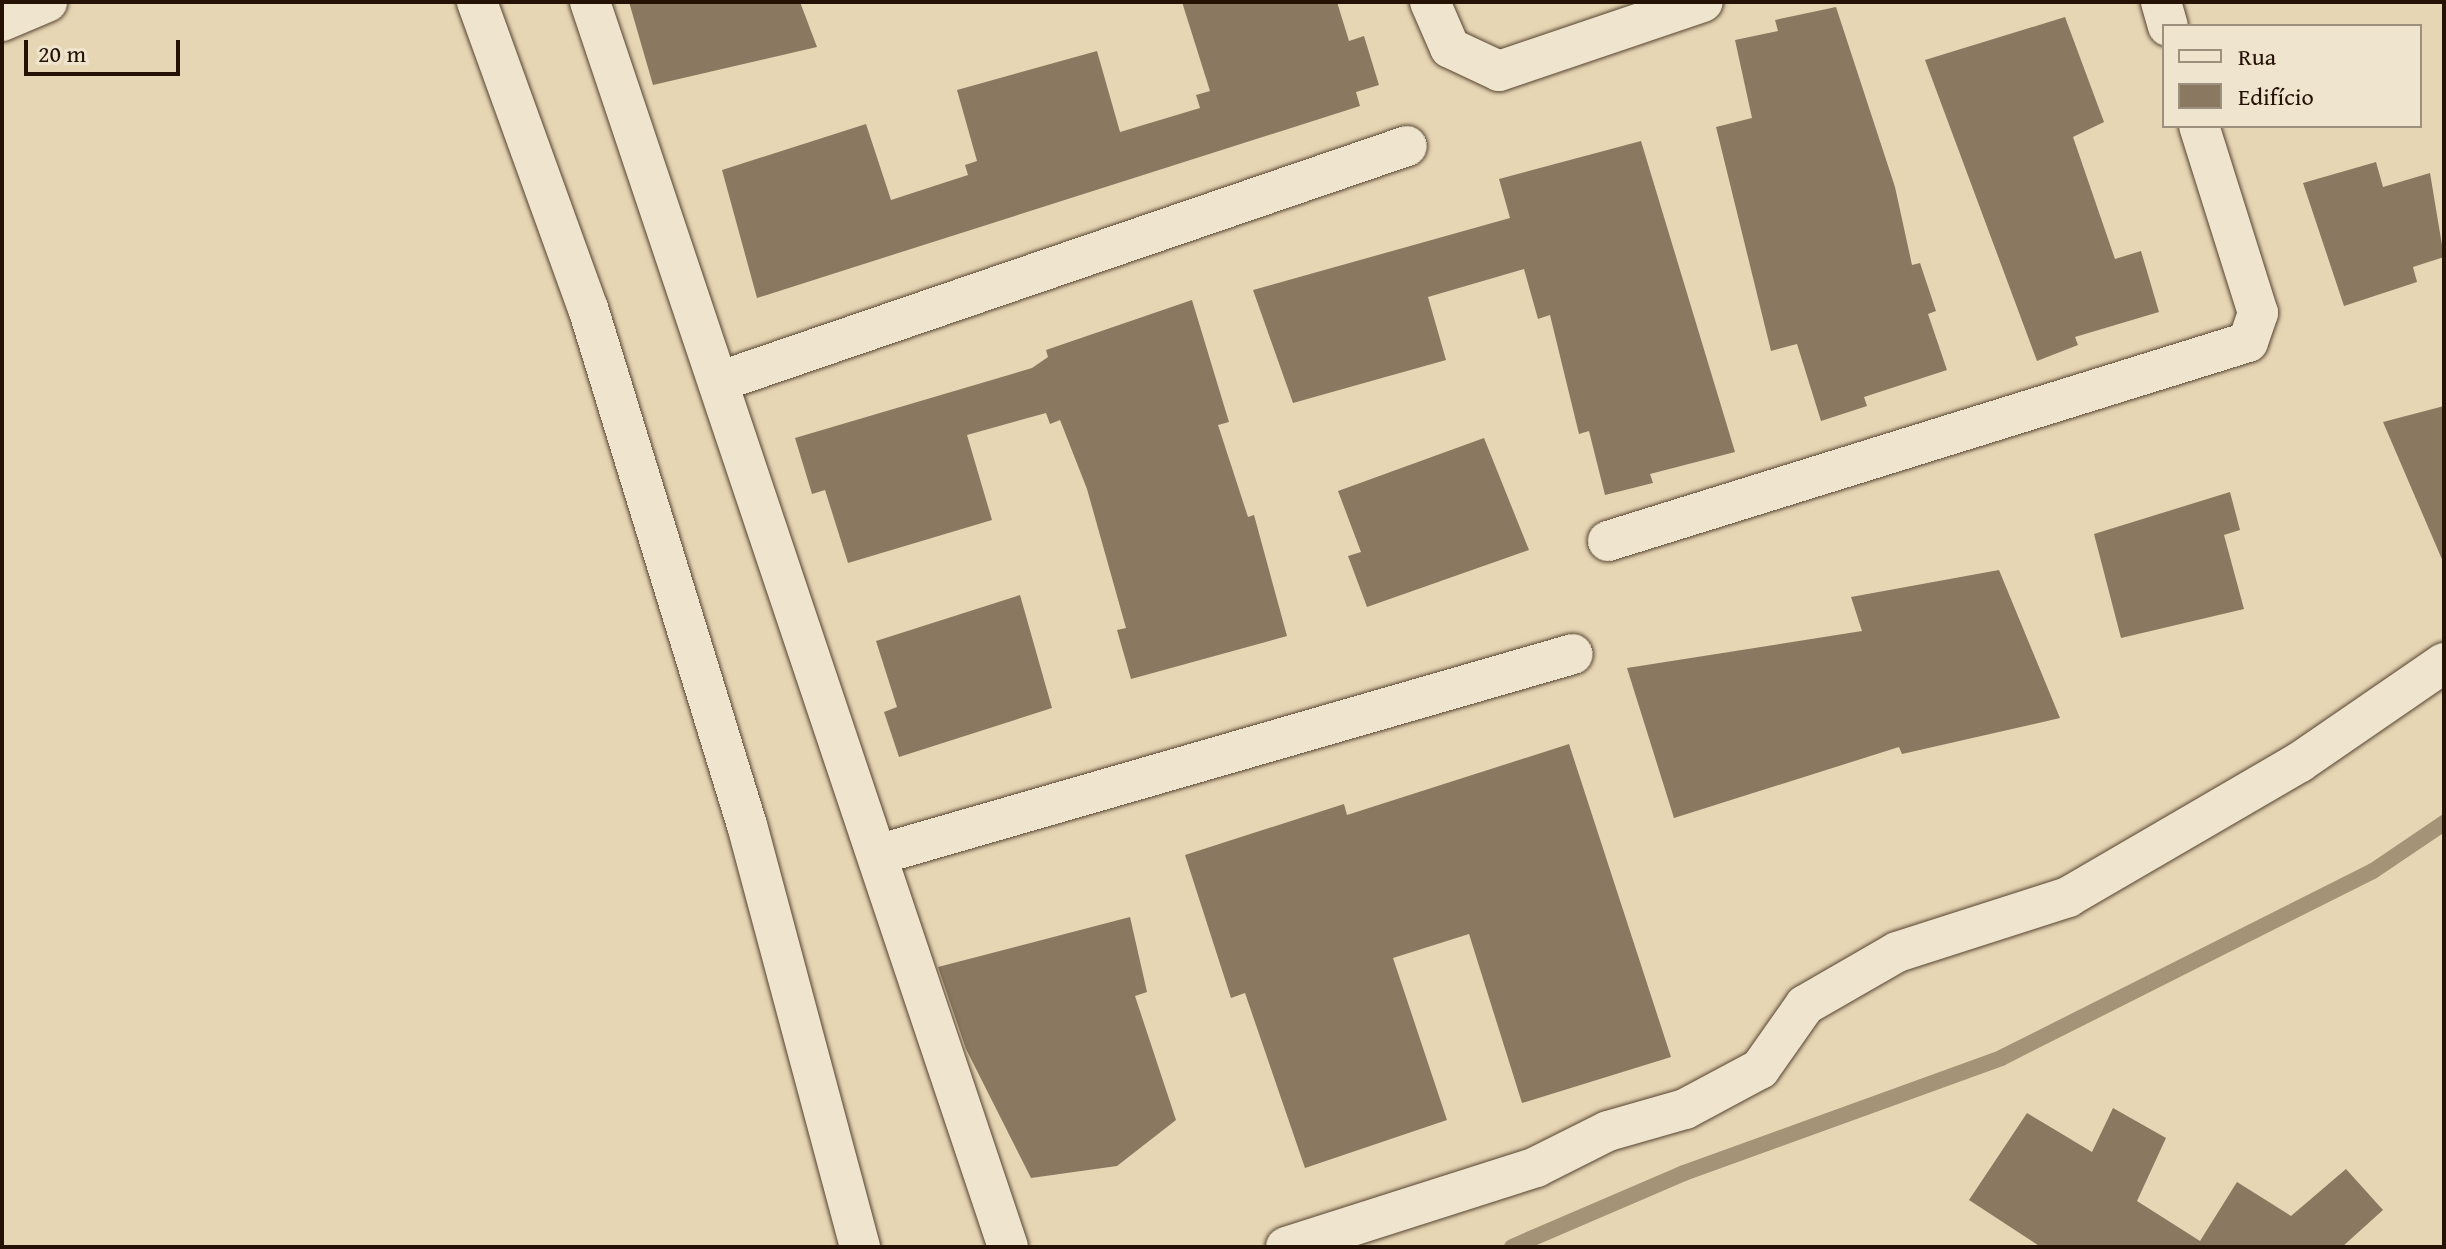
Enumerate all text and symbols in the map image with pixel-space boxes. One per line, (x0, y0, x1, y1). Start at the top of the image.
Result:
scale bar (28, 24, 184, 74)
legend (2162, 24, 2422, 128)
text: 20 m (38, 36, 86, 71)
text: Rua (2238, 39, 2276, 74)
text: Edifício (2238, 79, 2314, 114)

